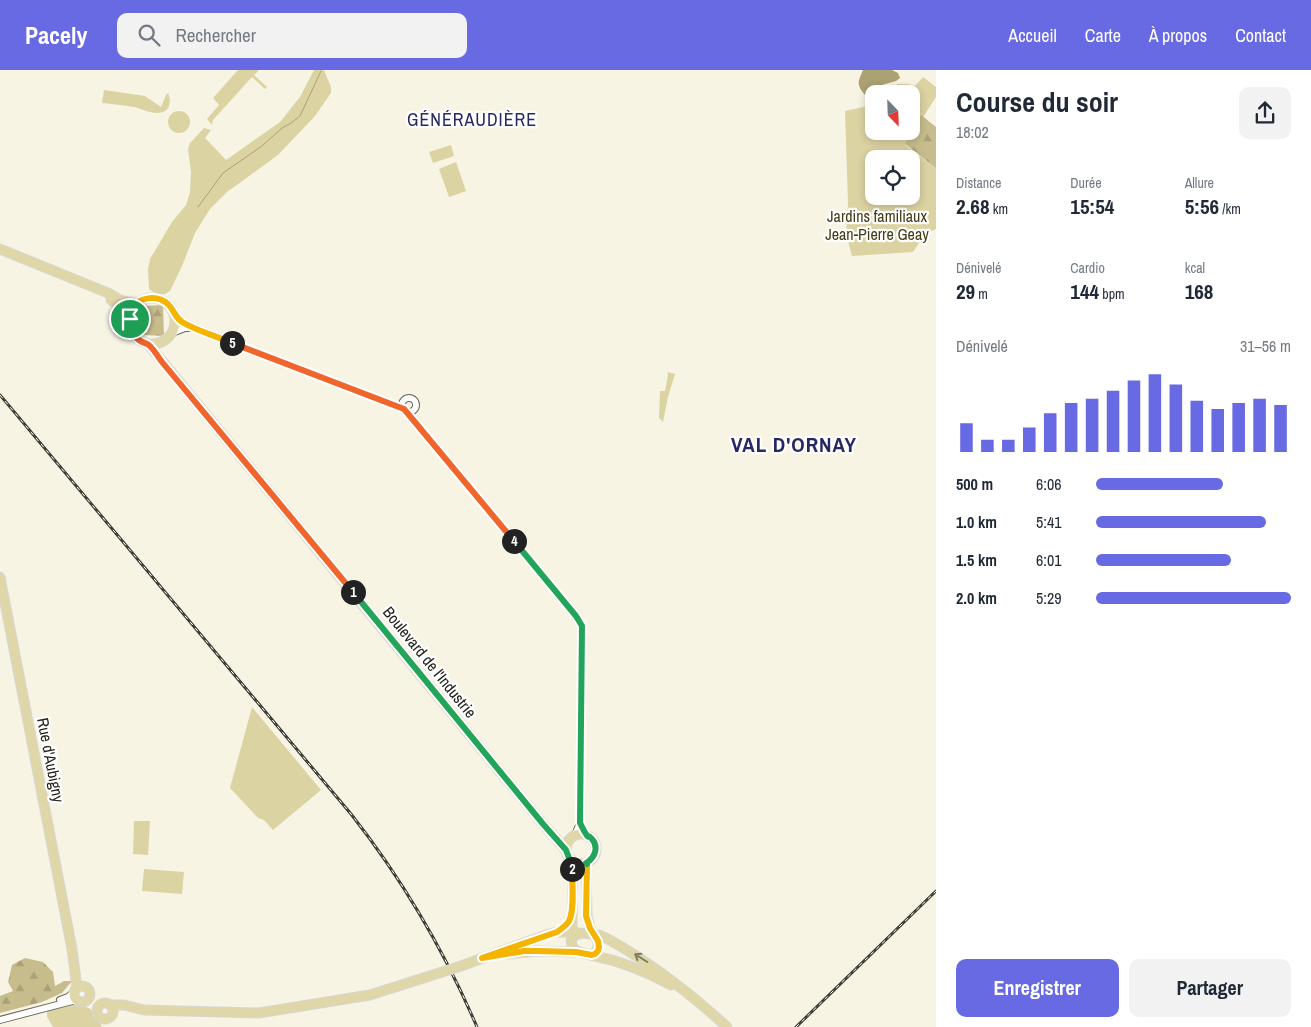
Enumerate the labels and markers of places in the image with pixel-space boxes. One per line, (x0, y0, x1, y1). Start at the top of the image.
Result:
pin (109, 298, 151, 340)
pin: 5 (220, 330, 244, 356)
pin: 4 (502, 528, 526, 554)
pin: 1 (340, 580, 366, 604)
pin: 2 (560, 856, 584, 882)

